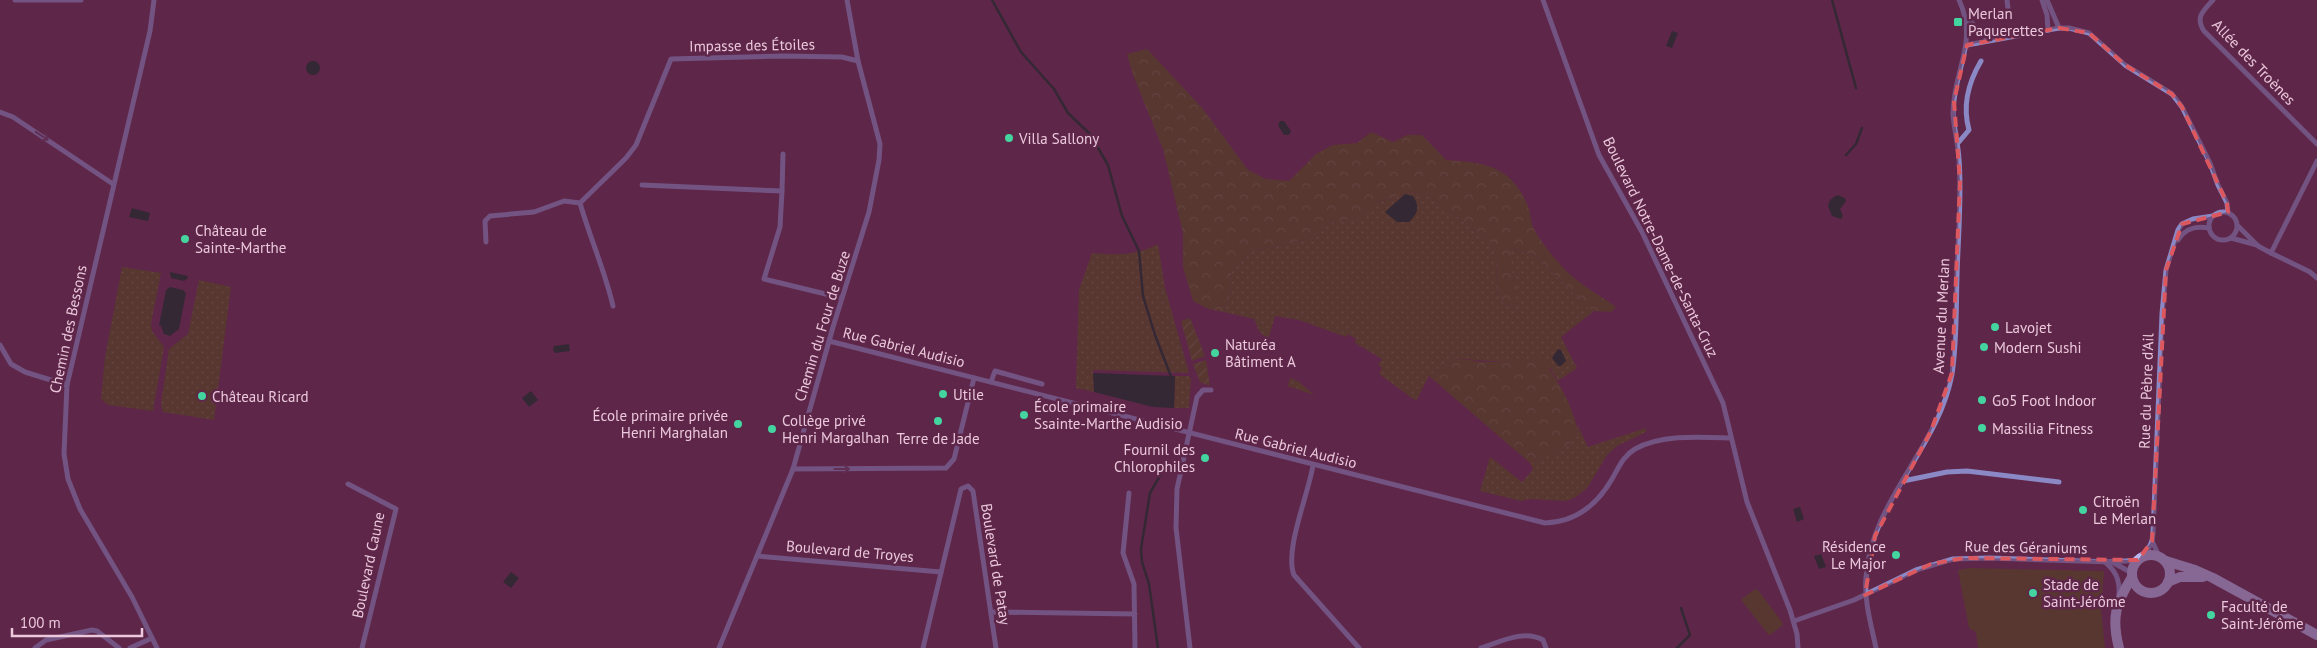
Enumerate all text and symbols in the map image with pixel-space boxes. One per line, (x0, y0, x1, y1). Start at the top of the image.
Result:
place label: Merlan Paquerettes (1968, 4, 2044, 40)
street label: Allée des Troènes (2208, 15, 2300, 109)
marker: Merlan Paquerettes (1952, 16, 1964, 28)
street label: Impasse des Étoiles (689, 34, 815, 56)
place label: Villa Sallony (1018, 129, 1099, 148)
one-way arrow (35, 131, 49, 141)
marker: Villa Sallony (1003, 132, 1015, 144)
street label: Boulevard Notre-Dame-de-Santa-Cruz (1599, 134, 1723, 360)
place label: Château de Sainte-Marthe (195, 221, 286, 257)
marker: Château de Sainte-Marthe (179, 233, 191, 245)
street label: Chemin du Four de Buze (790, 248, 854, 404)
street label: Avenue du Merlan (1928, 258, 1954, 374)
street label: Chemin des Bessons (45, 263, 91, 395)
place label: Lavojet (2005, 318, 2052, 337)
marker: Lavojet (1989, 321, 2001, 333)
street label: Rue Gabriel Audisio (841, 323, 967, 371)
street label: Rue du Pèbre d'Ail (2134, 332, 2158, 449)
place label: Naturéa Bâtiment A (1225, 335, 1296, 371)
place label: Modern Sushi (1994, 338, 2082, 357)
marker: Modern Sushi (1978, 341, 1990, 353)
marker: Naturéa Bâtiment A (1209, 347, 1221, 359)
place label: Utile (953, 385, 984, 404)
place label: Château Ricard (212, 387, 309, 406)
marker: Utile (937, 388, 949, 400)
marker: Château Ricard (196, 390, 208, 402)
place label: Go5 Foot Indoor (1992, 391, 2096, 410)
marker: Go5 Foot Indoor (1976, 394, 1988, 406)
place label: École primaire Ssainte-Marthe Audisio (1034, 397, 1183, 433)
place label: École primaire privée Henri Marghalan (593, 406, 728, 442)
marker: École primaire Ssainte-Marthe Audisio (1018, 409, 1030, 421)
place label: Collège privé Henri Margalhan (782, 411, 889, 447)
marker: Terre de Jade (932, 415, 944, 427)
marker: École primaire privée Henri Marghalan (732, 418, 744, 430)
place label: Massilia Fitness (1992, 419, 2093, 438)
marker: Massilia Fitness (1976, 422, 1988, 434)
marker: Collège privé Henri Margalhan (766, 423, 778, 435)
street label: Rue Gabriel Audisio (1233, 424, 1359, 472)
place label: Terre de Jade (896, 429, 980, 448)
place label: Fournil des Chlorophiles (1114, 440, 1195, 476)
marker: Fournil des Chlorophiles (1199, 452, 1211, 464)
one-way arrow (834, 464, 850, 474)
place label: Citroën Le Merlan (2093, 492, 2156, 528)
street label: Boulevard de Patay (977, 502, 1015, 626)
marker: Citroën Le Merlan (2077, 504, 2089, 516)
street label: Boulevard Caune (347, 510, 389, 620)
street label: Boulevard de Troyes (785, 536, 915, 566)
street label: Rue des Géraniums (1965, 536, 2087, 558)
place label: Résidence Le Major (1822, 537, 1886, 573)
marker: Résidence Le Major (1890, 549, 1902, 561)
place label: Stade de Saint-Jérôme (2043, 575, 2126, 611)
marker: Stade de Saint-Jérôme (2027, 587, 2039, 599)
place label: Faculté de Saint-Jérôme (2221, 597, 2304, 633)
scale bar (12, 606, 142, 638)
marker: Faculté de Saint-Jérôme (2205, 609, 2217, 621)
text: 100 m (20, 613, 61, 632)

